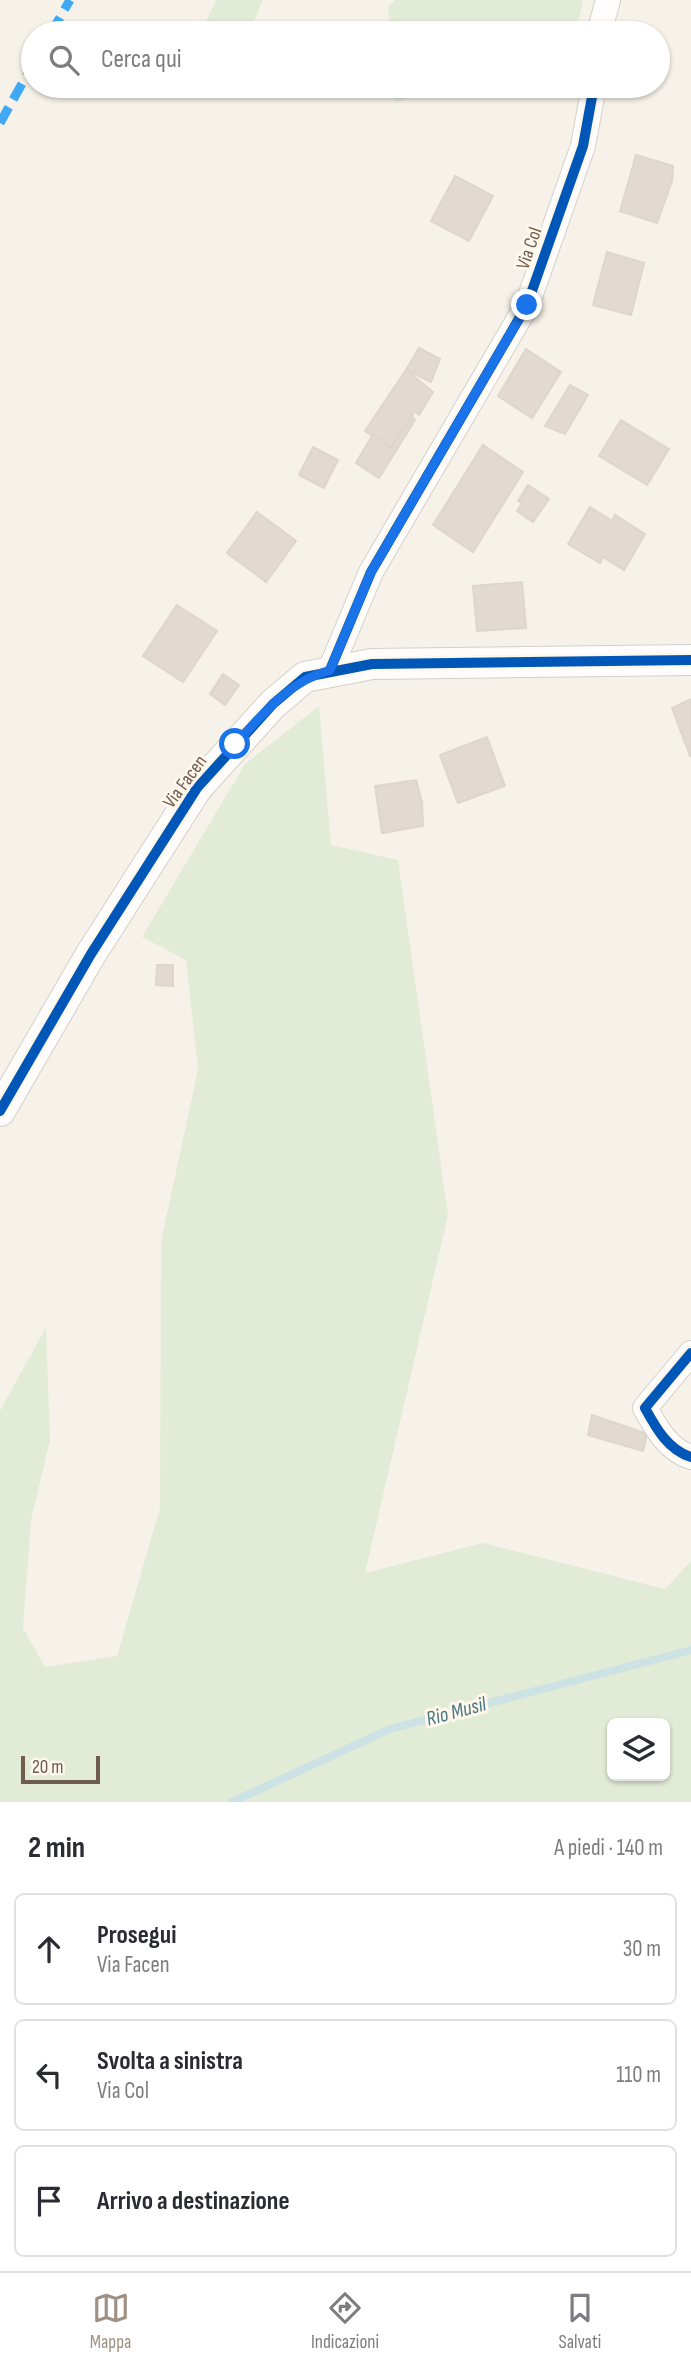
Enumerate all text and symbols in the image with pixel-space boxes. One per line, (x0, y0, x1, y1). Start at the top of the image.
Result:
search box (21, 21, 670, 98)
icon: search (45, 41, 83, 79)
text: Cerca qui (101, 44, 182, 75)
street label: Via Col (512, 224, 547, 273)
route end (511, 289, 542, 320)
route start (219, 728, 250, 759)
street label: Via Facen (158, 751, 212, 813)
water label: Rio Musil (423, 1691, 490, 1731)
map controls (607, 1718, 670, 1781)
button: layers (607, 1718, 670, 1781)
scale bar (21, 1753, 100, 1785)
text: 20 m (32, 1756, 64, 1779)
text: 2 min (28, 1830, 85, 1866)
text: A piedi · 140 m (554, 1834, 663, 1862)
text: Prosegui (97, 1920, 176, 1951)
icon: ahead (30, 1930, 68, 1968)
text: 30 m (623, 1935, 661, 1963)
text: Via Facen (97, 1951, 170, 1979)
text: Svolta a sinistra (97, 2046, 243, 2077)
icon: left (30, 2056, 68, 2094)
text: 110 m (616, 2061, 661, 2089)
text: Via Col (97, 2077, 149, 2105)
icon: arrive (30, 2182, 68, 2220)
text: Arrivo a destinazione (97, 2186, 290, 2217)
tab: Mappa (90, 2289, 131, 2354)
tab: Indicazioni (311, 2289, 379, 2354)
tab: Salvati (559, 2289, 601, 2354)

